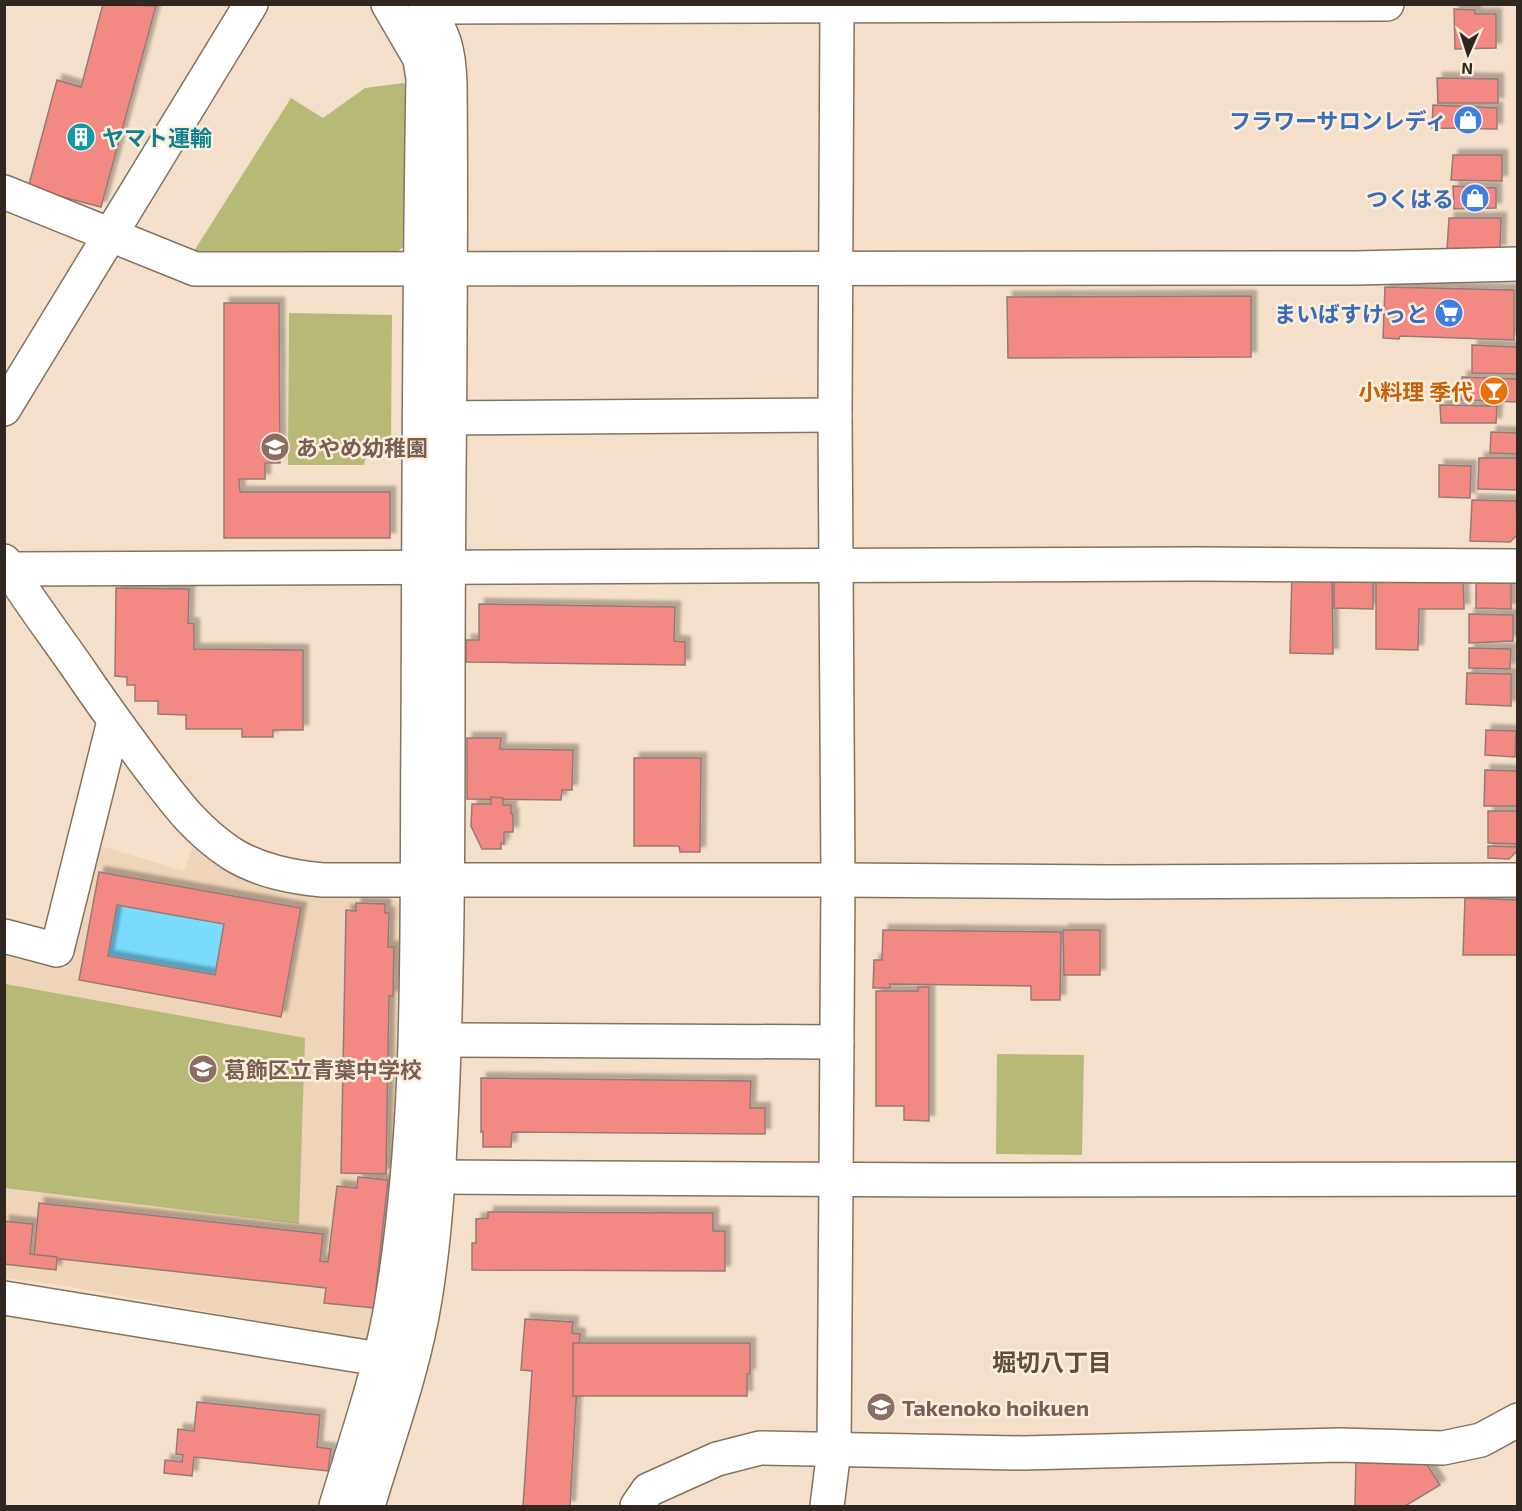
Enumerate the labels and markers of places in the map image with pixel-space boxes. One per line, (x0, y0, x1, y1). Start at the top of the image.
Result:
shop icon: フラワーサロンレディ (1452, 104, 1484, 136)
place label: フラワーサロンレディ (1229, 107, 1447, 133)
building icon: ヤマト運輸 (65, 121, 97, 153)
place label: ヤマト運輸 (102, 124, 212, 150)
shop icon: つくはる (1459, 182, 1491, 214)
place label: つくはる (1366, 185, 1454, 211)
supermarket icon: まいばすけっと (1433, 297, 1465, 329)
place label: まいばすけっと (1274, 300, 1428, 326)
bar icon: 小料理 季代 (1478, 375, 1510, 407)
place label: 小料理 季代 (1358, 378, 1473, 404)
school or university icon: あやめ幼稚園 (259, 431, 291, 463)
place label: あやめ幼稚園 (296, 434, 428, 460)
school or university icon: 葛飾区立青葉中学校 (187, 1053, 219, 1085)
place label: 葛飾区立青葉中学校 (224, 1056, 422, 1082)
school or university icon: Takenoko hoikuen (865, 1391, 897, 1423)
place label: Takenoko hoikuen (902, 1394, 1089, 1420)

